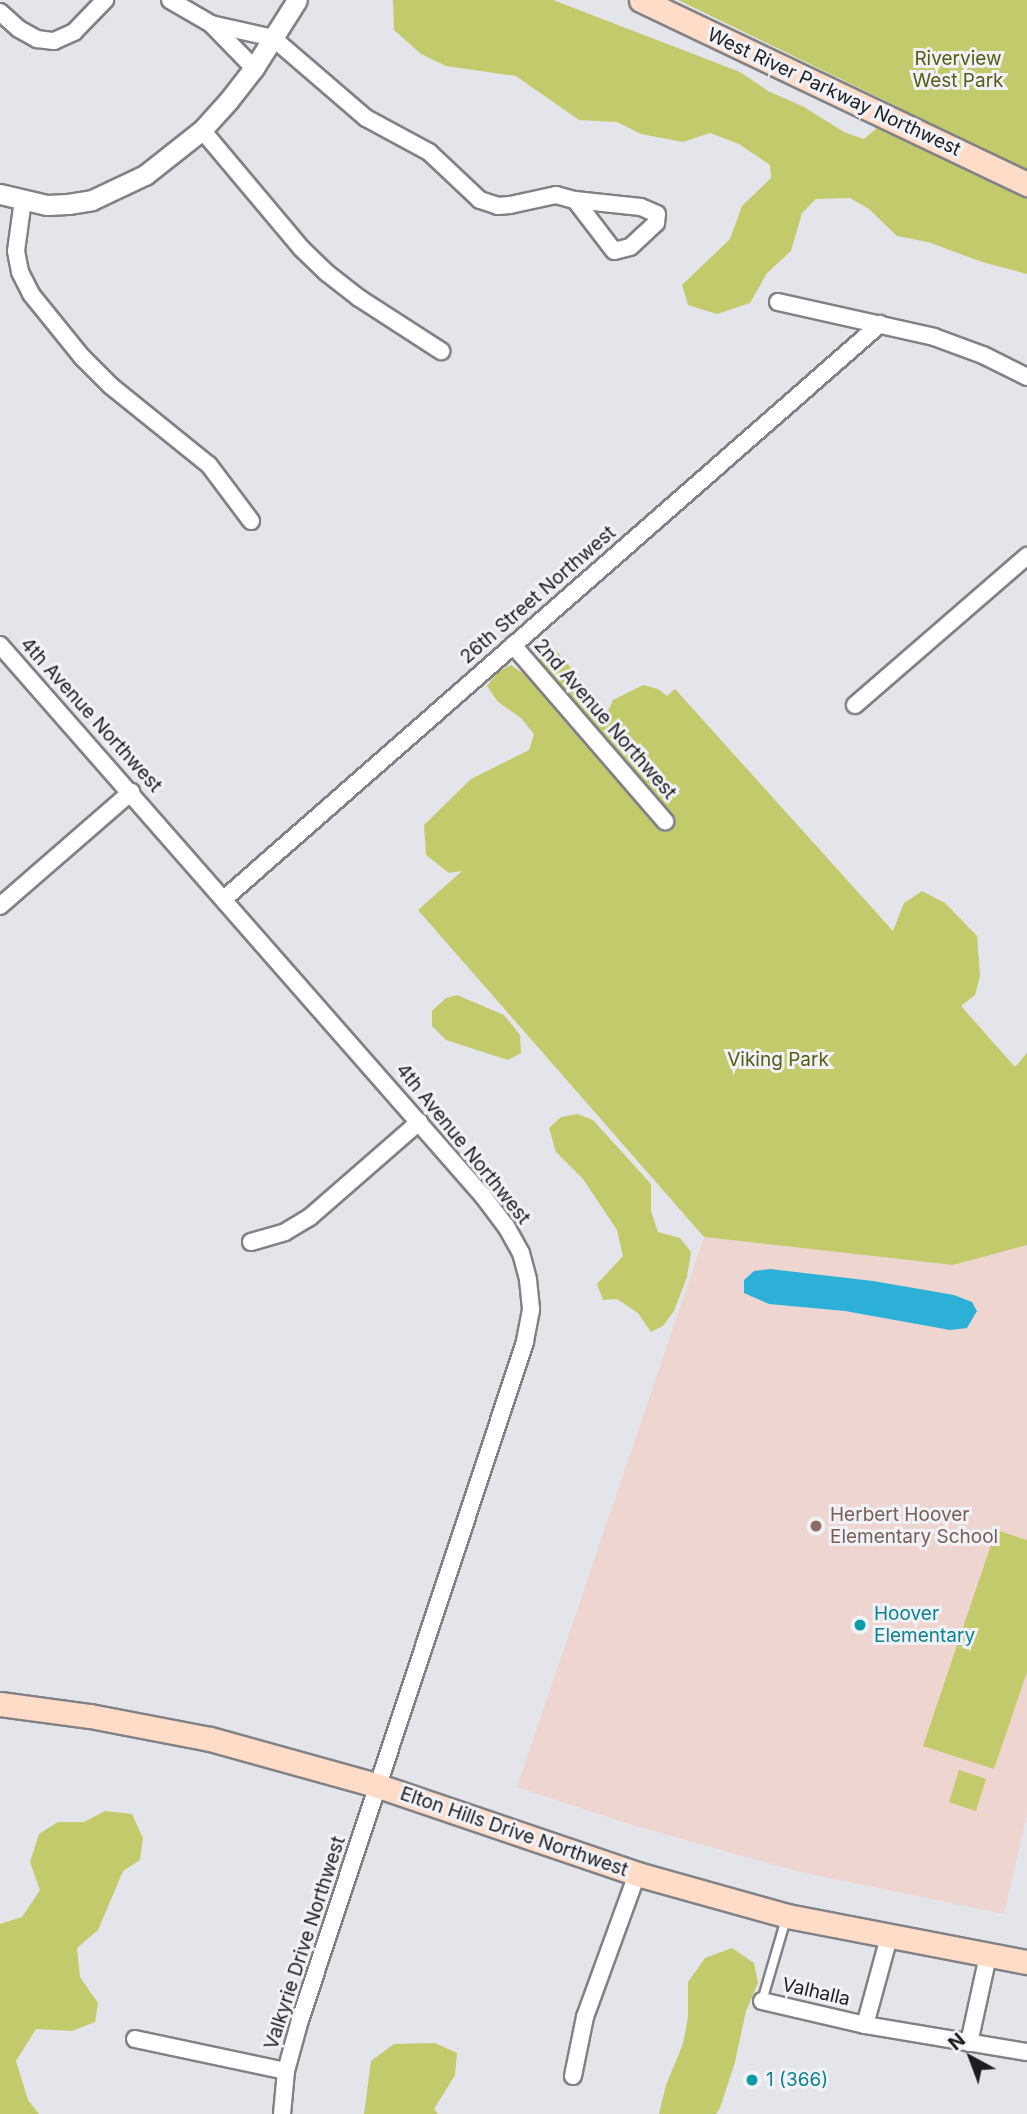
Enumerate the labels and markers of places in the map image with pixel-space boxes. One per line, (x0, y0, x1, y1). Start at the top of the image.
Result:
place label: Herbert Hoover Elementary School (830, 1504, 998, 1548)
marker: Herbert Hoover Elementary School (808, 1518, 824, 1534)
place label: Hoover Elementary (874, 1603, 975, 1647)
marker: Hoover Elementary (852, 1617, 868, 1633)
place label: 1 (366) (766, 2069, 828, 2091)
marker: 1 (366) (744, 2072, 760, 2088)

